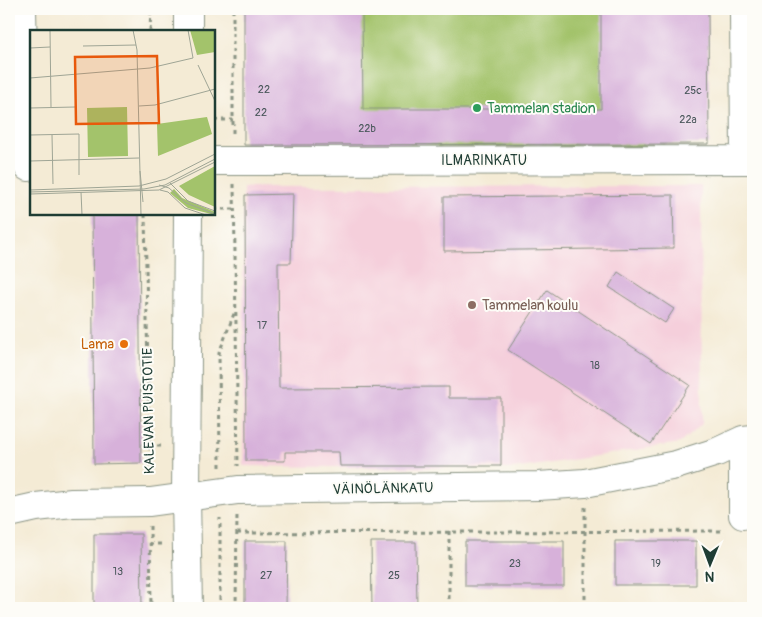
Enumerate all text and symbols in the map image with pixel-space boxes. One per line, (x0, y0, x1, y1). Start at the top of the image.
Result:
inset map (30, 30, 215, 215)
house number: 22 (258, 83, 270, 96)
house number: 25c (684, 84, 702, 97)
place label: Tammelan stadion (487, 100, 596, 117)
marker: Tammelan stadion (471, 102, 483, 114)
house number: 22 (255, 106, 267, 119)
house number: 22a (679, 113, 697, 126)
house number: 22b (358, 122, 376, 135)
street label: ILMARINKATU (441, 152, 527, 169)
place label: Tammelan koulu (482, 297, 578, 314)
marker: Tammelan koulu (466, 299, 478, 311)
house number: 17 (257, 319, 267, 332)
place label: Lama (81, 336, 114, 353)
marker: Lama (118, 338, 130, 350)
street label: KALEVAN PUISTOTIE (139, 348, 158, 474)
house number: 18 (590, 359, 600, 372)
street label: VÄINÖLÄNKATU (332, 478, 434, 498)
north arrow (684, 540, 734, 590)
house number: 23 (509, 557, 521, 570)
house number: 19 (651, 557, 661, 570)
house number: 13 (113, 565, 123, 578)
text: N (705, 568, 715, 585)
house number: 27 (260, 569, 272, 582)
house number: 25 (388, 569, 400, 582)

